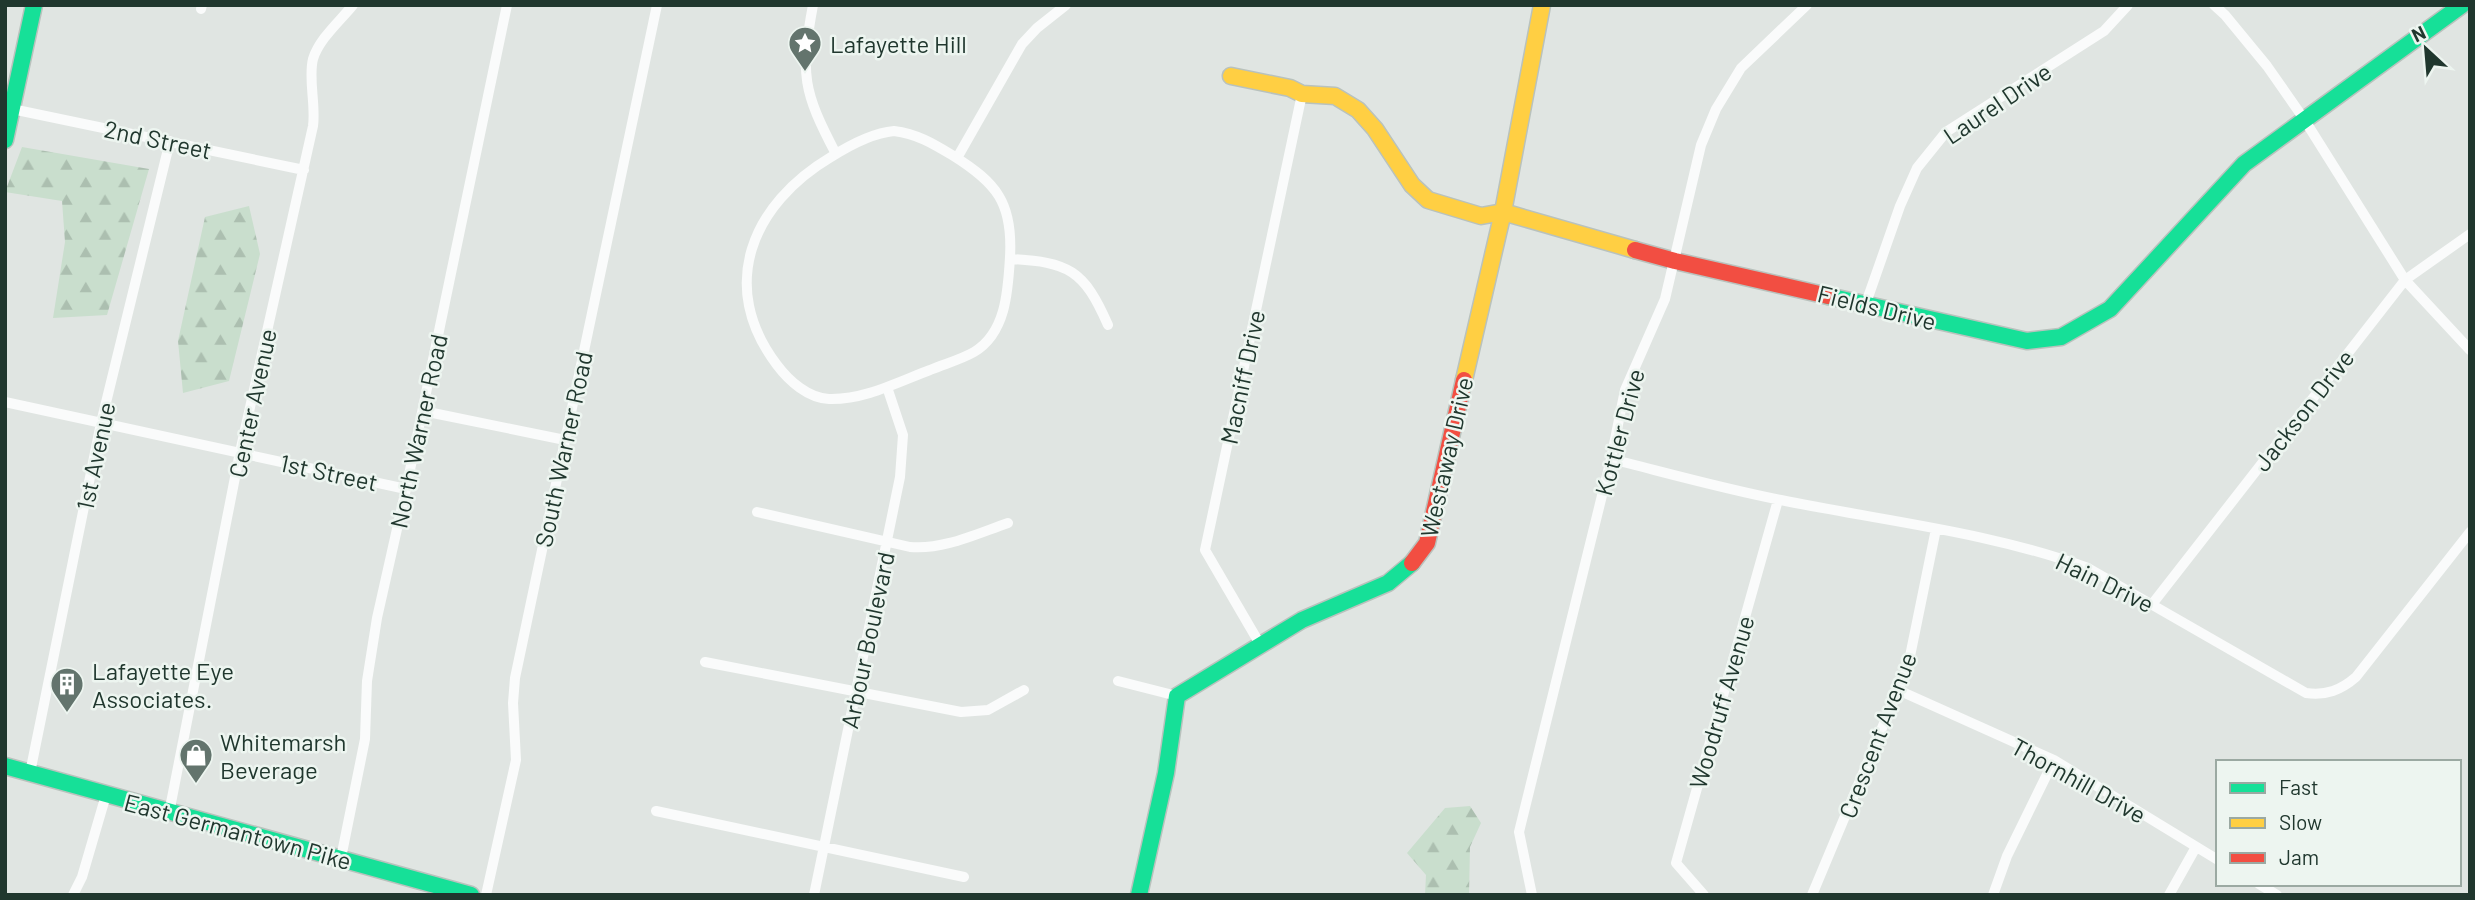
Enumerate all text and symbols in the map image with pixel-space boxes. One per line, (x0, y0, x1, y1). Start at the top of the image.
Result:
north arrow (2391, 14, 2461, 84)
text: N (2408, 20, 2429, 46)
place icon: Lafayette Hill (786, 24, 824, 73)
place label: Lafayette Hill (830, 29, 967, 58)
street label: Laurel Drive (1938, 56, 2056, 150)
street label: 2nd Street (102, 113, 214, 165)
street label: Fields Drive (1815, 278, 1939, 336)
street label: Macniff Drive (1214, 307, 1270, 447)
street label: Center Avenue (222, 326, 282, 480)
street label: North Warner Road (383, 331, 453, 531)
street label: Jackson Drive (2247, 343, 2359, 477)
street label: South Warner Road (528, 348, 598, 550)
street label: Kottler Drive (1588, 365, 1650, 499)
street label: Westaway Drive (1413, 374, 1479, 540)
street label: 1st Avenue (69, 399, 121, 513)
street label: 1st Street (278, 448, 380, 496)
street label: Hain Drive (2051, 546, 2159, 618)
street label: Arbour Boulevard (834, 549, 900, 731)
street label: Woodruff Avenue (1682, 612, 1760, 792)
street label: Crescent Avenue (1832, 648, 1922, 822)
place label: Lafayette Eye Associates. (92, 656, 234, 713)
building icon: Lafayette Eye Associates. (48, 665, 86, 714)
place label: Whitemarsh Beverage (220, 727, 347, 784)
street label: Thornhill Drive (2007, 731, 2151, 829)
shop icon: Whitemarsh Beverage (177, 736, 215, 785)
legend (2216, 760, 2461, 886)
text: Fast (2279, 774, 2319, 799)
street label: East Germantown Pike (121, 787, 355, 875)
text: Slow (2279, 809, 2322, 834)
text: Jam (2279, 844, 2319, 869)

